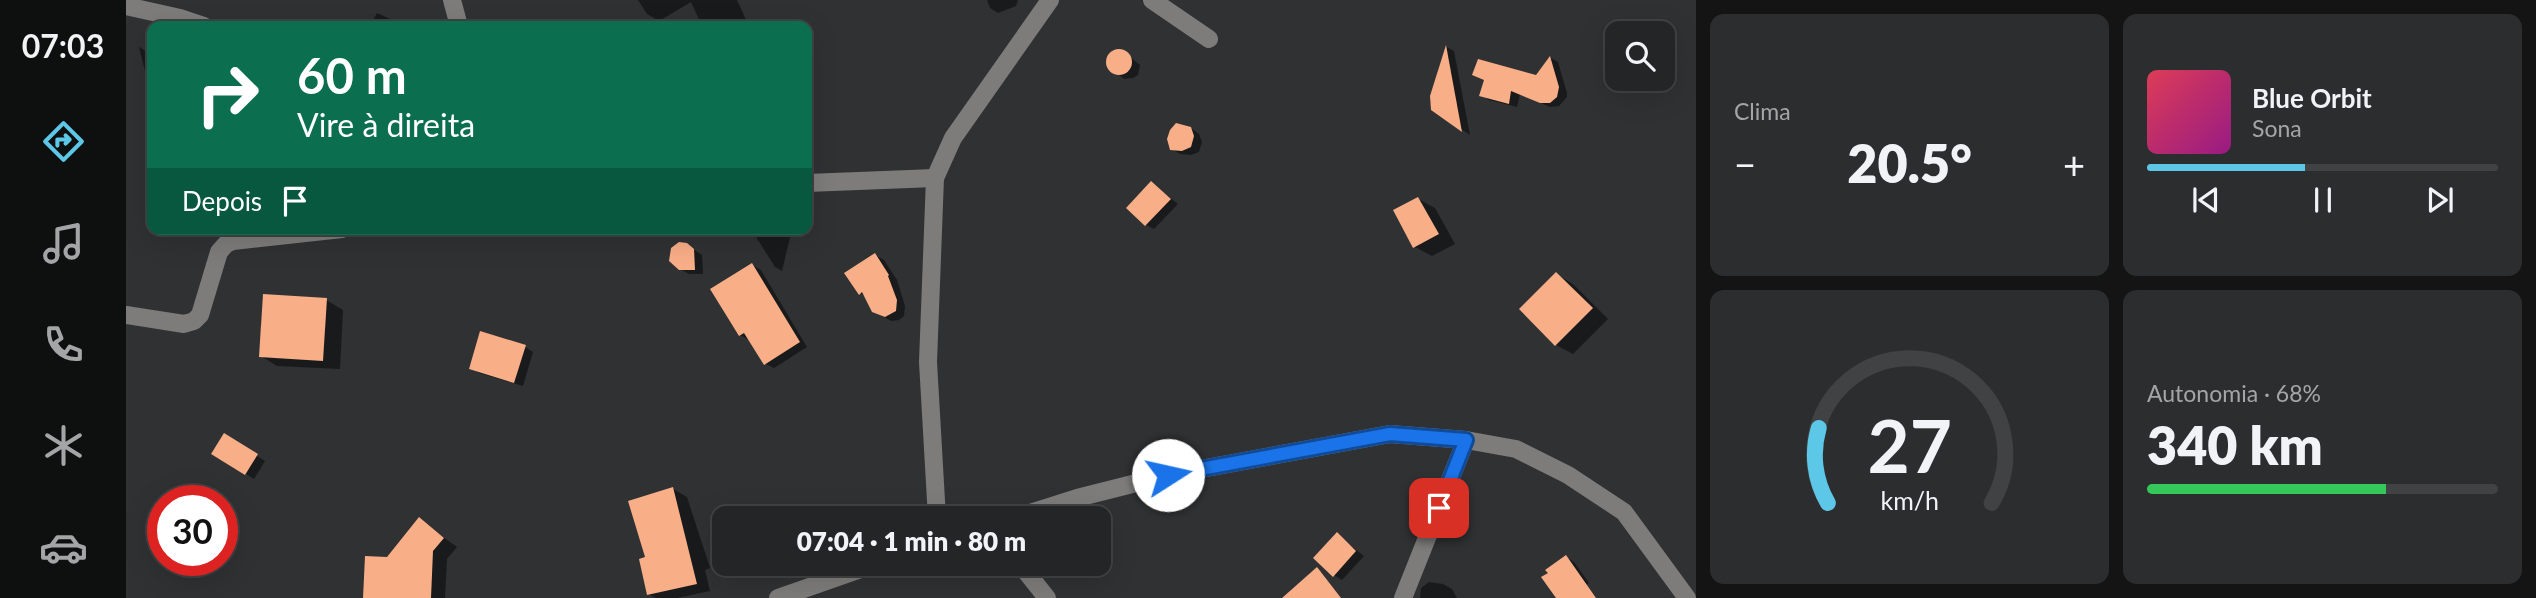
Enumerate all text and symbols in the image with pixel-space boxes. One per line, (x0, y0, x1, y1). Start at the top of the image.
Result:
map controls (1605, 21, 1675, 91)
button: search (1605, 21, 1675, 91)
text: 07:03 (22, 26, 104, 65)
text: 60 m (297, 46, 407, 104)
icon: right (182, 49, 273, 140)
text: Blue Orbit (2252, 82, 2372, 114)
text: Clima (1734, 97, 1791, 125)
text: Vire à direita (297, 105, 475, 144)
text: Sona (2252, 114, 2302, 142)
icon: directions (39, 117, 88, 166)
text: 20.5° (1847, 132, 1972, 194)
text: − (1734, 141, 1756, 187)
text: + (2063, 141, 2085, 187)
icon: previous (2187, 181, 2225, 219)
icon: pause (2304, 181, 2342, 219)
icon: next (2421, 181, 2459, 219)
icon: arrive (276, 182, 314, 220)
text: Depois (182, 185, 262, 217)
icon: music (39, 219, 88, 268)
icon: phone (39, 320, 88, 369)
text: Autonomia · 68% (2147, 379, 2321, 407)
text: 27 (1867, 401, 1952, 489)
text: 340 km (2147, 414, 2323, 476)
icon: climate (39, 421, 88, 470)
position arrow (1131, 438, 1205, 512)
pin (1409, 478, 1469, 538)
speed limit sign: 30 (147, 485, 238, 576)
text: km/h (1880, 485, 1939, 515)
icon: arrive (1420, 489, 1458, 527)
icon: car (39, 523, 88, 572)
text: 07:04 · 1 min · 80 m (797, 525, 1026, 557)

